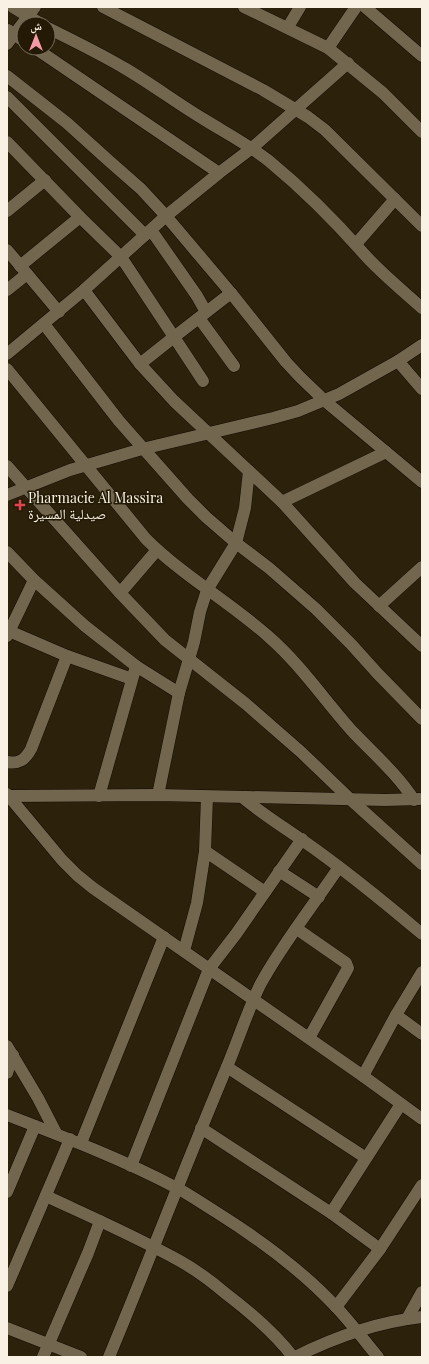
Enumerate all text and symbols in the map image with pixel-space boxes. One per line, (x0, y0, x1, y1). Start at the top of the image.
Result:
north arrow (16, 16, 56, 56)
text: ش (30, 18, 42, 34)
place label: Pharmacie Al Massira صيدلية المسيرة (28, 488, 163, 523)
marker: Pharmacie Al Massira صيدلية المسيرة (15, 500, 25, 510)

